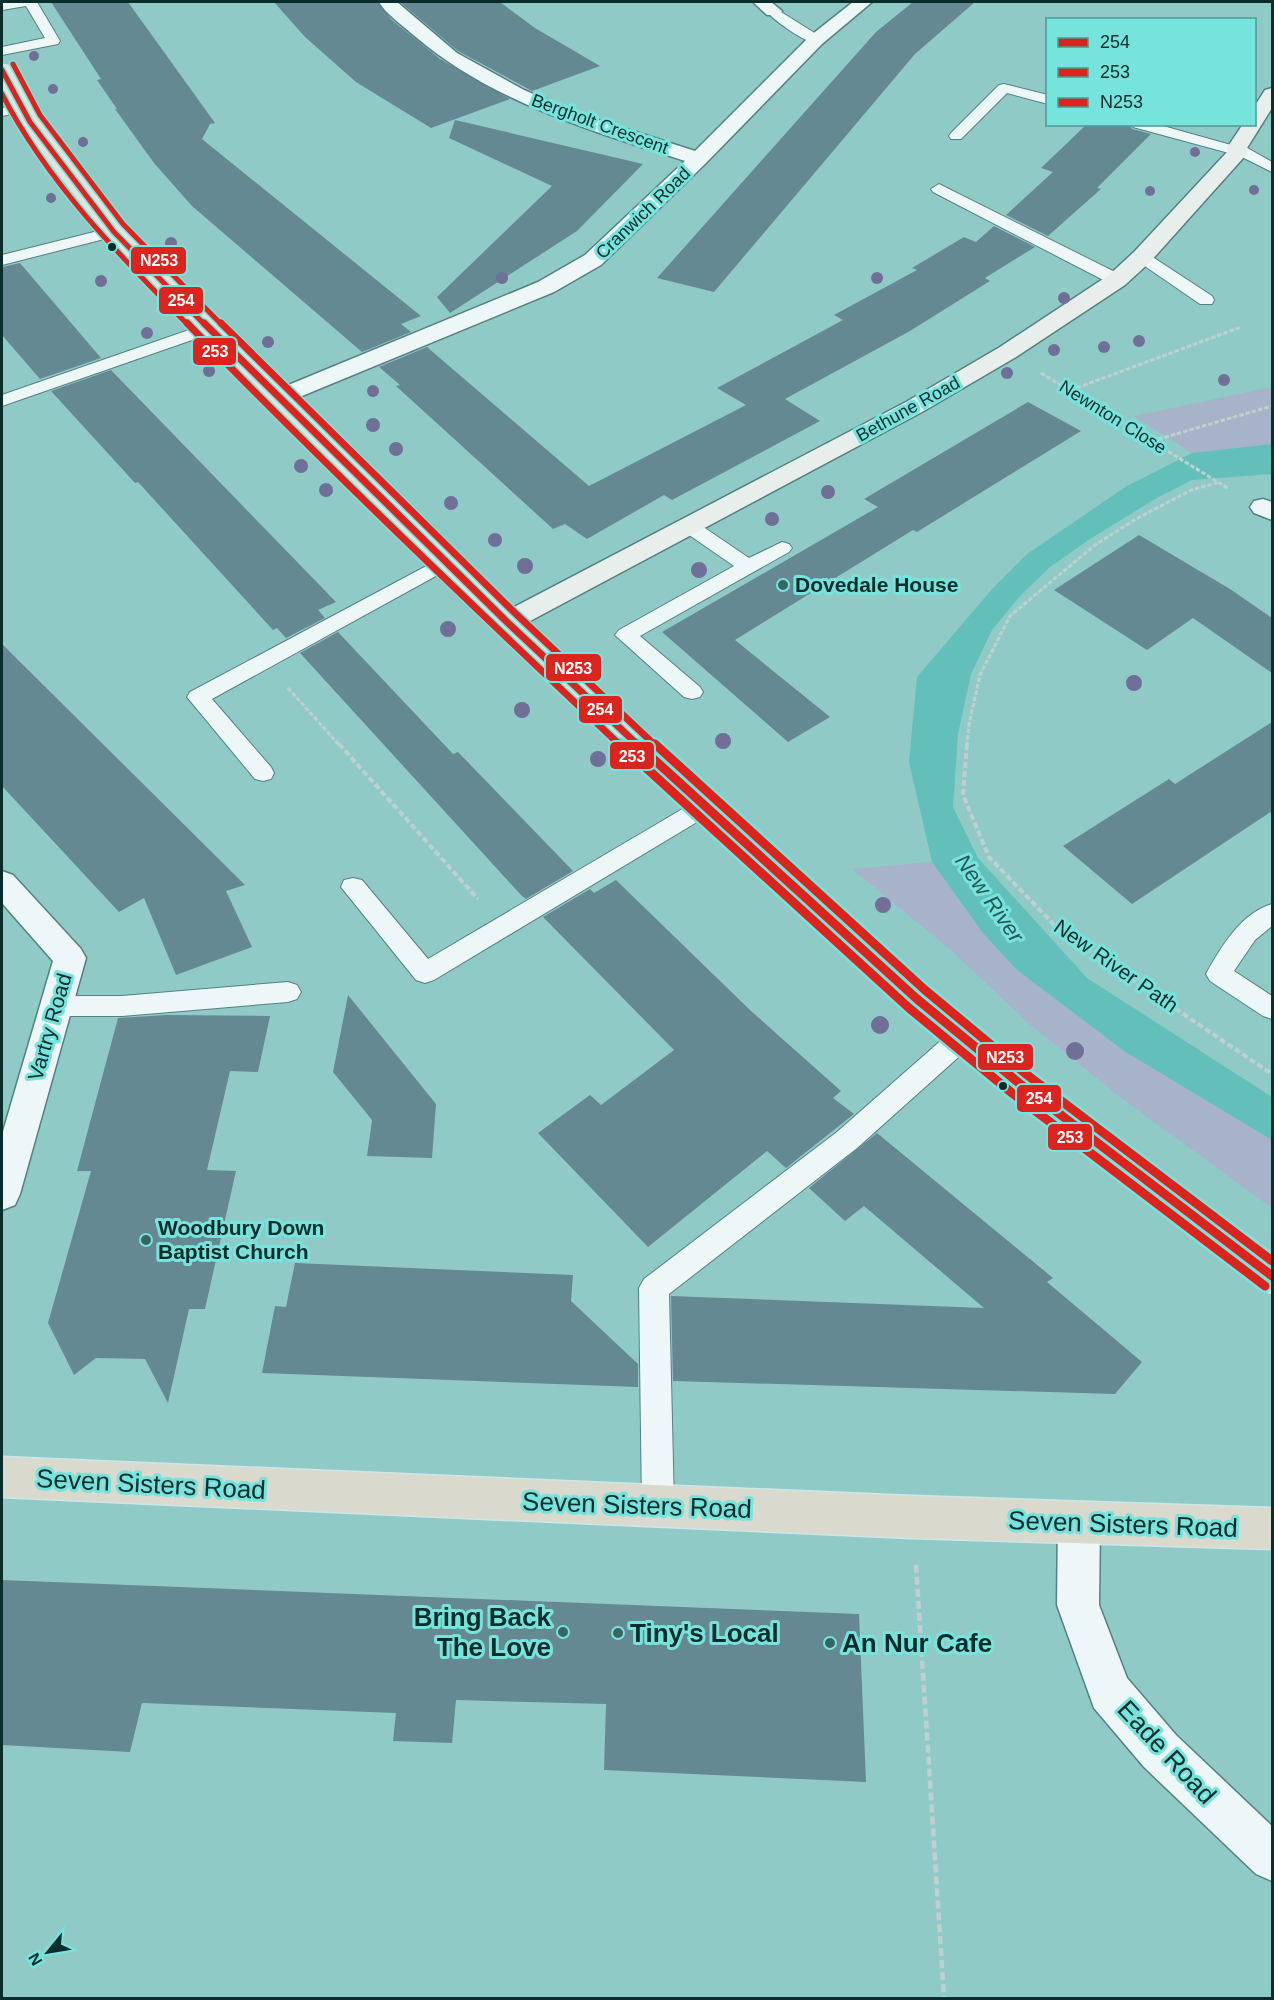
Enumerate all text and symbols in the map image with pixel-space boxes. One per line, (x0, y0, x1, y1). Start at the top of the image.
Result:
legend (1046, 18, 1256, 126)
text: 254 (1100, 32, 1130, 52)
text: 253 (1100, 62, 1130, 82)
street label: Bergholt Crescent (529, 90, 671, 158)
text: N253 (1100, 92, 1143, 112)
street label: Cranwich Road (592, 163, 694, 263)
unlabelled marker (106, 241, 118, 253)
line badge: N253 (130, 246, 187, 275)
text: N253 (140, 252, 178, 269)
line badge: 254 (158, 286, 204, 315)
text: 254 (168, 292, 194, 309)
line badge: 253 (192, 337, 237, 366)
text: 253 (202, 343, 228, 360)
street label: Bethune Road (853, 372, 963, 446)
street label: Newnton Close (1056, 376, 1170, 458)
place label: Dovedale House (795, 573, 958, 596)
marker: Dovedale House (776, 578, 790, 592)
line badge: N253 (545, 653, 602, 682)
text: N253 (554, 660, 592, 677)
line badge: 254 (578, 695, 623, 724)
text: 254 (587, 701, 613, 718)
line badge: 253 (609, 741, 655, 770)
text: 253 (619, 748, 645, 765)
water label: New River (950, 850, 1030, 948)
street label: New River Path (1050, 914, 1183, 1017)
street label: Vartry Road (23, 971, 76, 1083)
line badge: N253 (977, 1043, 1034, 1071)
text: N253 (986, 1049, 1024, 1066)
unlabelled marker (997, 1080, 1009, 1092)
line badge: 254 (1016, 1084, 1062, 1113)
text: 254 (1026, 1090, 1052, 1107)
line badge: 253 (1047, 1123, 1093, 1151)
text: 253 (1057, 1129, 1083, 1146)
place label: Woodbury Down Baptist Church (158, 1216, 324, 1263)
marker: Woodbury Down Baptist Church (139, 1233, 153, 1247)
street label: Seven Sisters Road (35, 1463, 267, 1505)
street label: Seven Sisters Road (522, 1486, 752, 1524)
street label: Seven Sisters Road (1008, 1505, 1238, 1543)
place label: Bring Back The Love (414, 1602, 552, 1662)
place label: Tiny's Local (630, 1618, 779, 1648)
marker: Bring Back The Love (556, 1625, 570, 1639)
marker: Tiny's Local (611, 1626, 625, 1640)
place label: An Nur Cafe (842, 1628, 992, 1658)
marker: An Nur Cafe (823, 1636, 837, 1650)
street label: Eade Road (1112, 1694, 1222, 1810)
north arrow (18, 1922, 78, 1982)
text: N (25, 1950, 46, 1969)

